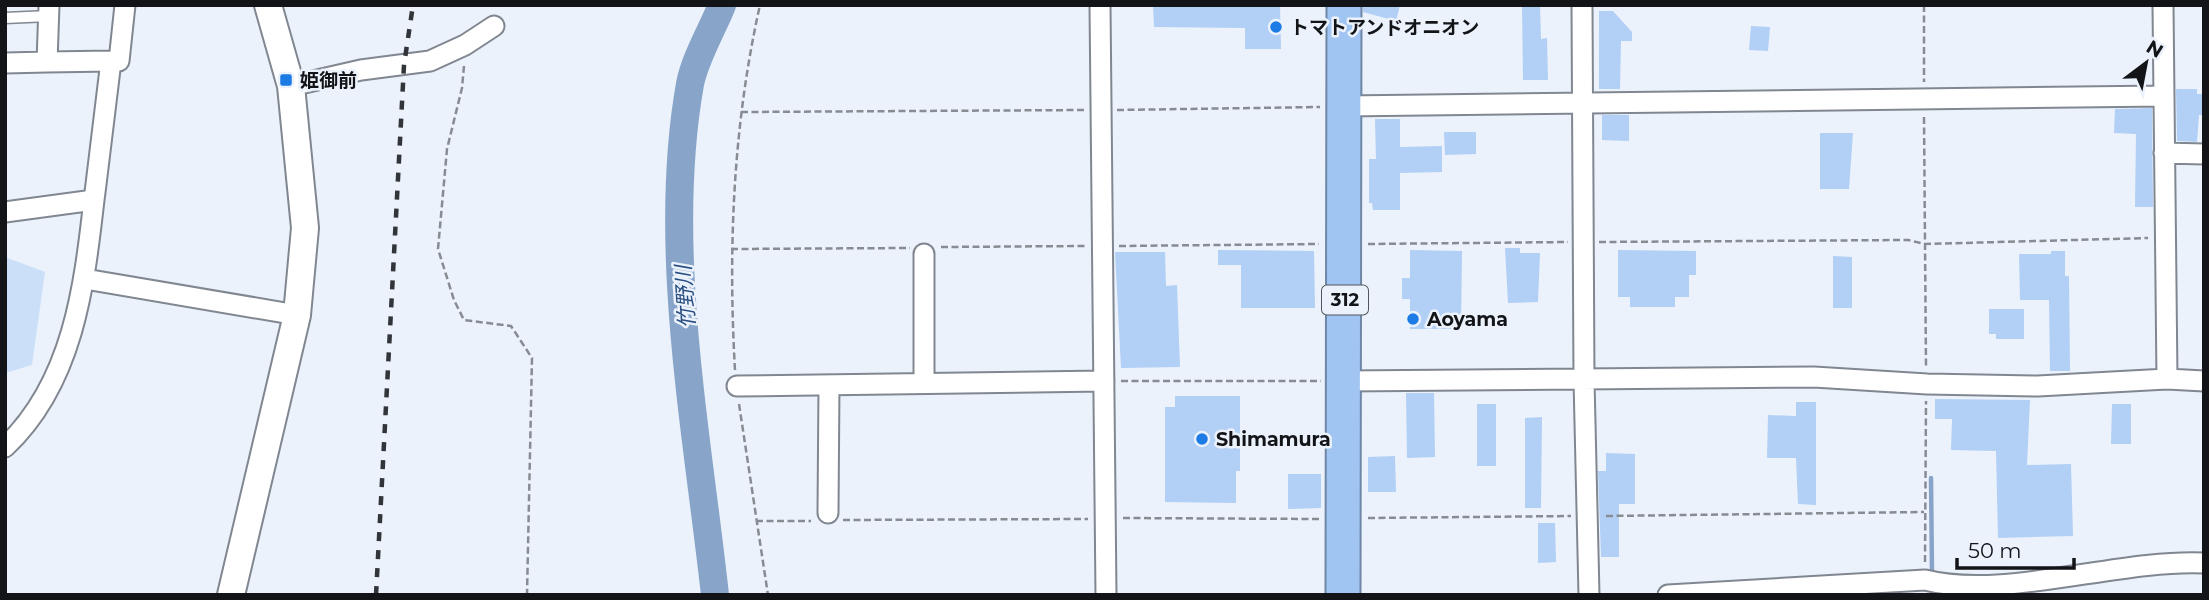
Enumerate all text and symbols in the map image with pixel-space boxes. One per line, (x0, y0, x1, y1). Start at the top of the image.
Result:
place label: トマトアンドオニオン (1290, 16, 1479, 39)
marker: トマトアンドオニオン (1268, 19, 1284, 35)
north arrow (2111, 28, 2181, 98)
text: N (2142, 35, 2167, 63)
place label: 姫御前 (300, 69, 357, 92)
marker: 姫御前 (278, 72, 294, 88)
water label: 竹野川 (670, 263, 700, 329)
road number: 312 (1322, 286, 1368, 314)
place label: Aoyama (1426, 308, 1508, 331)
marker: Aoyama (1405, 311, 1421, 327)
place label: Shimamura (1216, 428, 1331, 451)
marker: Shimamura (1194, 431, 1210, 447)
scale bar (1957, 526, 2074, 570)
text: 50 m (1968, 538, 2022, 563)

